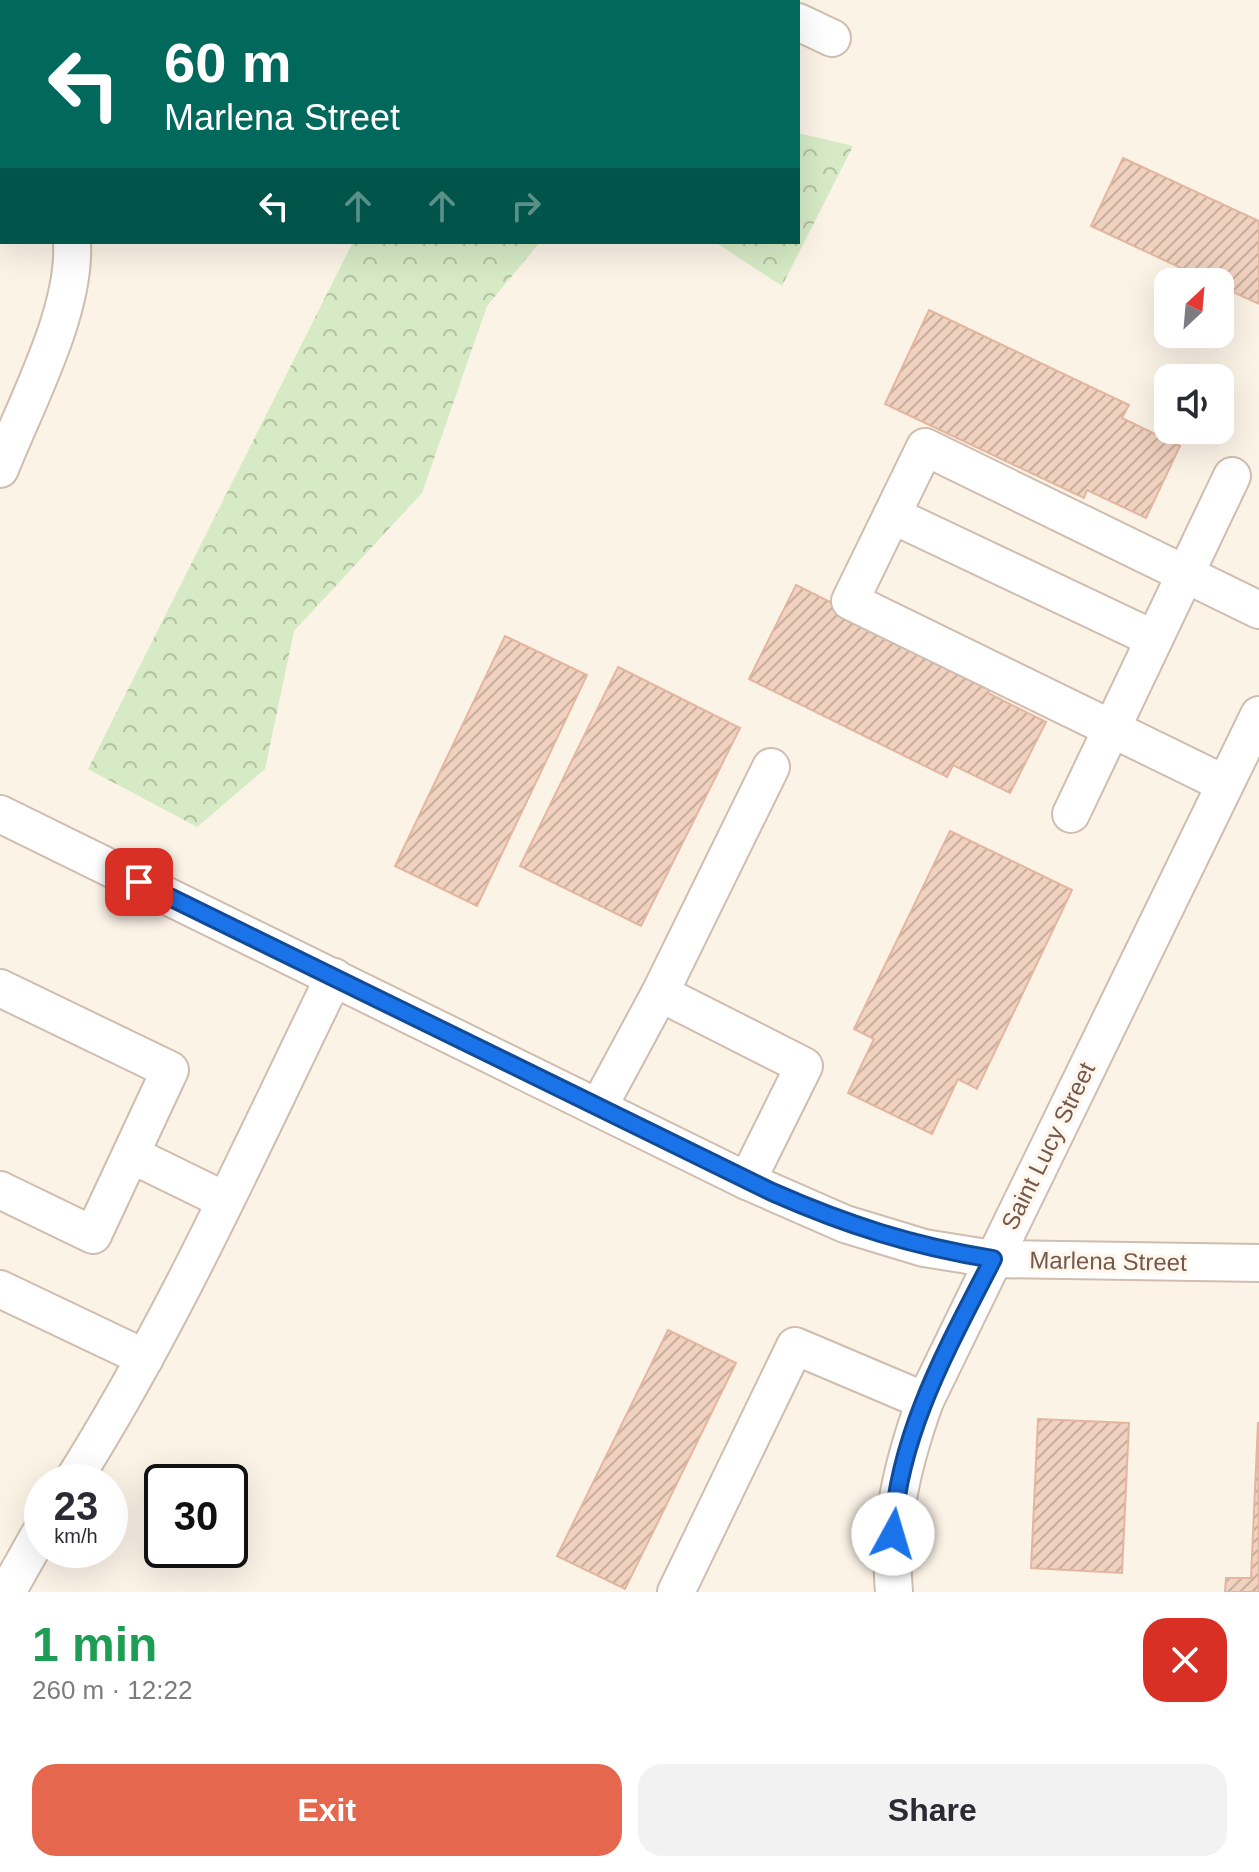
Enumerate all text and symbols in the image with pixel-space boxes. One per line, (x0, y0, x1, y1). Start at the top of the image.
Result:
text: 60 m (164, 31, 292, 94)
icon: left (32, 32, 136, 136)
text: Marlena Street (164, 97, 400, 138)
icon: left (252, 184, 296, 228)
icon: ahead (336, 184, 380, 228)
icon: ahead (420, 184, 464, 228)
icon: right (504, 184, 548, 228)
north arrow (1154, 268, 1234, 348)
map controls (1154, 268, 1234, 444)
button: sound (1154, 364, 1234, 444)
pin (105, 848, 173, 916)
icon: arrive (117, 860, 161, 904)
street label: Saint Lucy Street (996, 1058, 1100, 1234)
street label: Marlena Street (1029, 1246, 1187, 1276)
speed limit sign: 30 (144, 1464, 248, 1568)
text: 23 (54, 1484, 98, 1528)
position arrow (851, 1492, 935, 1576)
text: km/h (54, 1525, 98, 1547)
text: 1 min (32, 1618, 157, 1671)
button: close (1143, 1618, 1227, 1702)
text: 260 m · 12:22 (32, 1675, 192, 1705)
button: Exit (32, 1764, 622, 1856)
button: Share (638, 1764, 1227, 1856)

